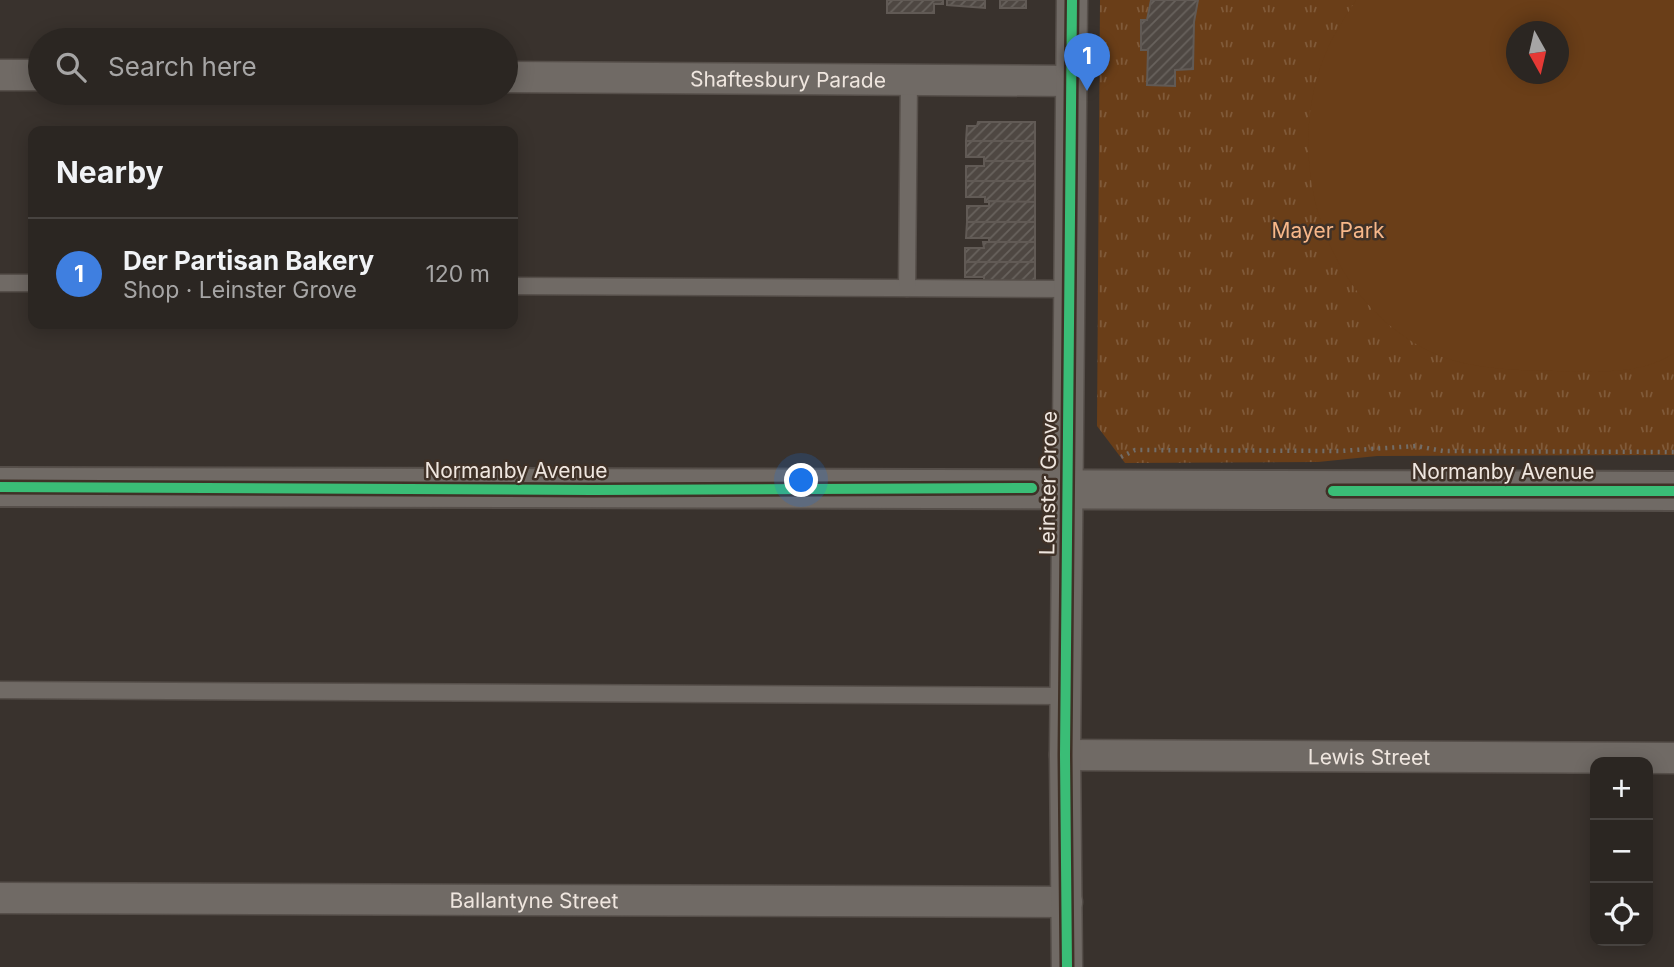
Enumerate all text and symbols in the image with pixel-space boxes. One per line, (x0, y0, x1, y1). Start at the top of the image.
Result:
north arrow (1506, 21, 1569, 84)
search box (28, 28, 518, 105)
pin: 1 (1064, 33, 1110, 91)
icon: search (52, 48, 90, 86)
text: Search here (108, 51, 257, 82)
street label: Shaftesbury Parade (690, 66, 886, 92)
text: Nearby (56, 154, 164, 190)
park label: Mayer Park (1272, 218, 1385, 243)
text: Der Partisan Bakery (123, 245, 374, 276)
text: 1 (74, 260, 84, 288)
text: 120 m (425, 260, 490, 288)
text: Shop · Leinster Grove (123, 276, 357, 304)
street label: Leinster Grove (1034, 411, 1062, 555)
street label: Normanby Avenue (424, 458, 608, 483)
street label: Normanby Avenue (1411, 459, 1595, 484)
your location (784, 463, 818, 497)
street label: Lewis Street (1308, 744, 1430, 769)
map controls (1590, 757, 1653, 946)
button: + (1590, 757, 1653, 820)
button: − (1590, 820, 1653, 883)
button: locate (1590, 883, 1653, 946)
street label: Ballantyne Street (449, 887, 619, 913)

